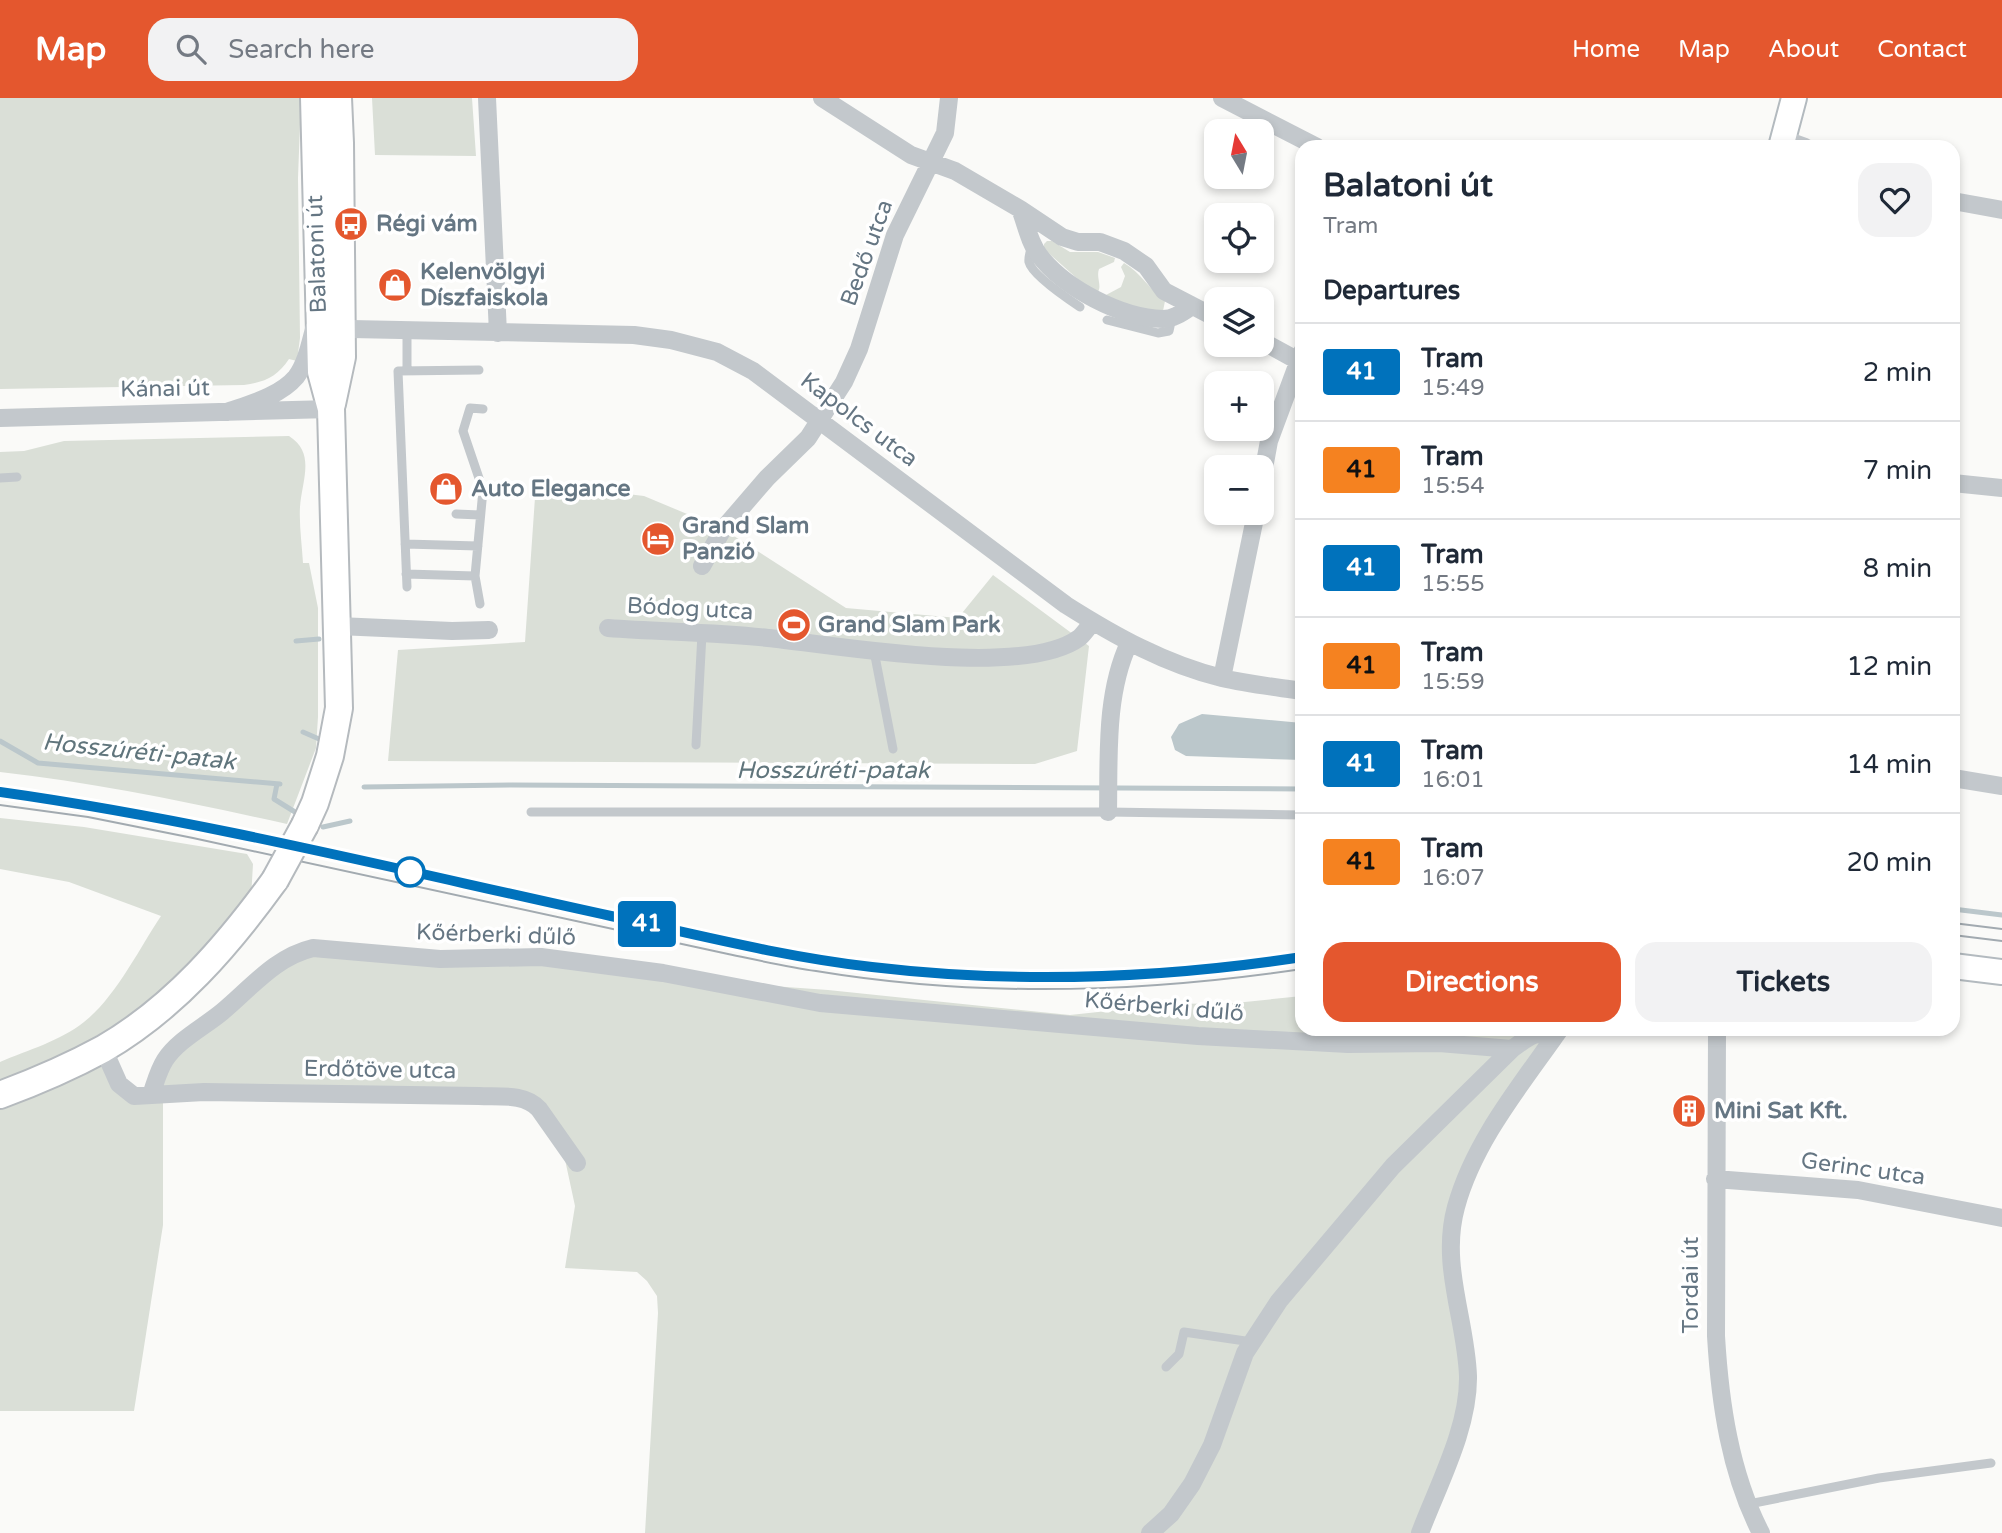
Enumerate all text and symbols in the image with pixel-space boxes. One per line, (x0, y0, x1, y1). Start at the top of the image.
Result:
search box (148, 18, 638, 81)
text: Map (35, 30, 106, 69)
icon: search (172, 30, 210, 68)
text: Search here (228, 34, 374, 65)
text: Home (1572, 35, 1640, 64)
text: Map (1678, 35, 1730, 64)
text: About (1768, 35, 1839, 64)
text: Contact (1877, 35, 1967, 64)
north arrow (1204, 119, 1274, 189)
map controls (1204, 119, 1274, 525)
button: heart (1858, 163, 1932, 237)
text: Balatoni út (1323, 166, 1493, 205)
street label: Balatoni út (301, 194, 333, 314)
street label: Bedő utca (835, 196, 899, 310)
button: locate (1204, 203, 1274, 273)
bus stop icon: Régi vám (332, 205, 370, 243)
place label: Régi vám (376, 210, 478, 238)
text: Tram (1323, 212, 1378, 240)
place label: Kelenvölgyi Díszfaiskola (420, 258, 548, 312)
shop icon: Kelenvölgyi Díszfaiskola (376, 266, 414, 304)
text: Departures (1323, 275, 1460, 306)
button: layers (1204, 287, 1274, 357)
text: Tram (1421, 343, 1484, 374)
text: 41 (1346, 357, 1377, 386)
text: 2 min (1863, 357, 1932, 388)
street label: Kapolcs utca (795, 367, 923, 473)
button: + (1204, 371, 1274, 441)
street label: Kánai út (120, 374, 210, 404)
text: 15:49 (1421, 374, 1485, 402)
text: Tram (1421, 441, 1484, 472)
button: − (1204, 455, 1274, 525)
text: 41 (1346, 455, 1377, 484)
text: 7 min (1863, 455, 1932, 486)
shop icon: Auto Elegance (427, 470, 465, 508)
text: 15:54 (1421, 472, 1485, 500)
place label: Auto Elegance (471, 475, 630, 503)
place label: Grand Slam Panzió (682, 512, 809, 566)
hotel icon: Grand Slam Panzió (639, 520, 677, 558)
text: Tram (1421, 539, 1484, 570)
text: 41 (1346, 553, 1377, 582)
text: 8 min (1863, 553, 1932, 584)
text: 15:55 (1421, 570, 1485, 598)
street label: Bódog utca (626, 592, 754, 626)
sports icon: Grand Slam Park (775, 606, 813, 644)
place label: Grand Slam Park (818, 611, 1001, 639)
text: Tram (1421, 637, 1484, 668)
text: 41 (1346, 651, 1377, 680)
text: 12 min (1846, 651, 1932, 682)
text: 15:59 (1421, 668, 1485, 696)
water label: Hosszúréti-patak (41, 727, 239, 777)
text: Tram (1421, 735, 1484, 766)
text: 41 (1346, 749, 1377, 778)
text: 14 min (1846, 749, 1932, 780)
water label: Hosszúréti-patak (736, 756, 932, 785)
text: 16:01 (1421, 766, 1485, 794)
text: Tram (1421, 833, 1484, 864)
text: 41 (1346, 847, 1377, 876)
text: 20 min (1846, 847, 1932, 878)
unlabelled marker (395, 857, 425, 887)
text: 16:07 (1421, 864, 1485, 892)
line badge: 41 (616, 901, 678, 947)
text: 41 (632, 909, 662, 938)
street label: Kőérberki dűlő (416, 918, 576, 952)
button: Directions (1323, 942, 1621, 1022)
button: Tickets (1635, 942, 1932, 1022)
street label: Kőérberki dűlő (1083, 986, 1245, 1028)
street label: Erdőtöve utca (303, 1055, 457, 1085)
building icon: Mini Sat Kft. (1670, 1092, 1708, 1130)
place label: Mini Sat Kft. (1714, 1097, 1848, 1125)
street label: Gerinc utca (1799, 1146, 1927, 1192)
street label: Tordai út (1677, 1236, 1705, 1333)

